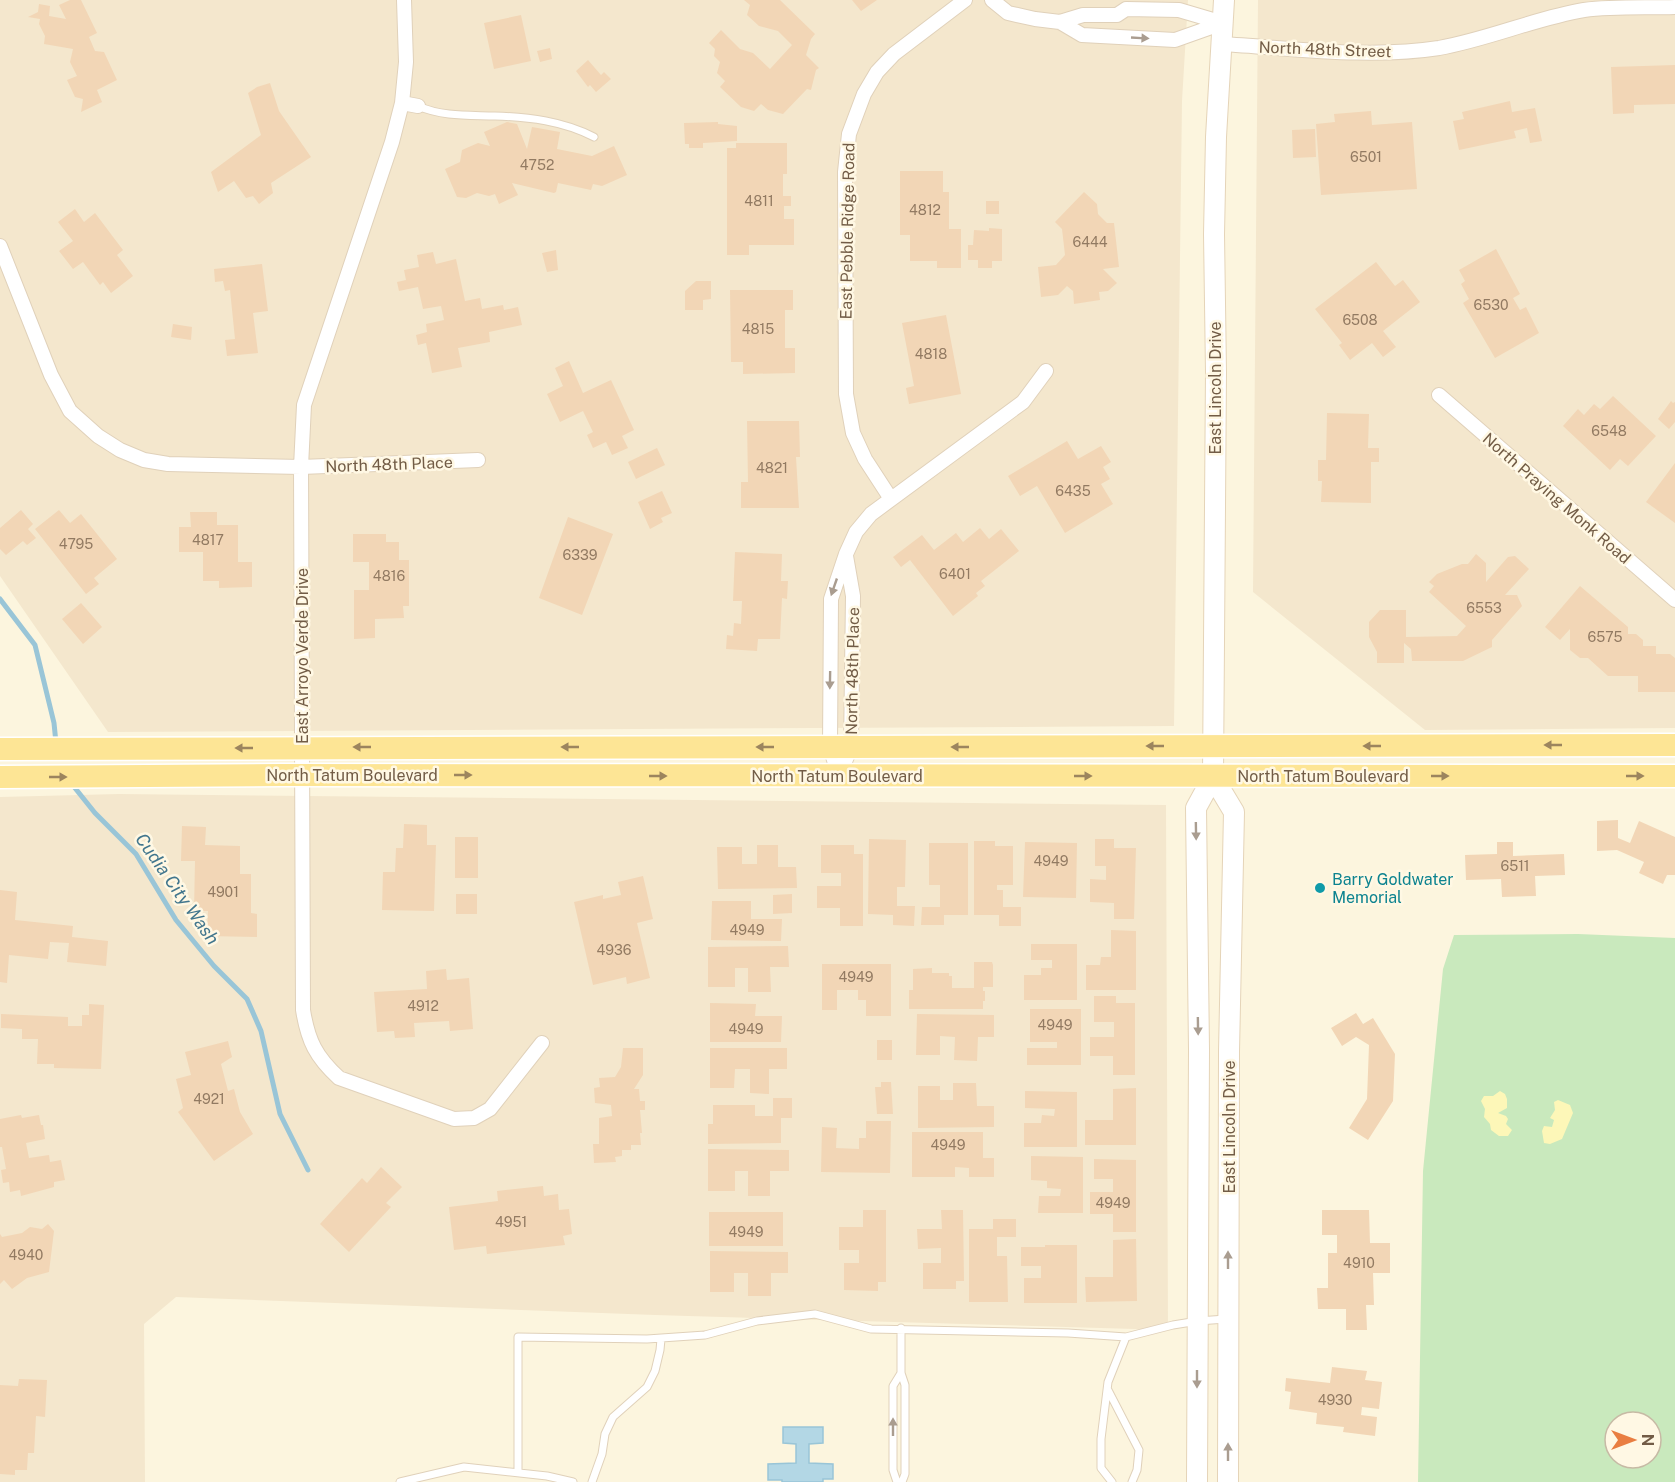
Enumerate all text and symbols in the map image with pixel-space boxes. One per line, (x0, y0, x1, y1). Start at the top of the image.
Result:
one-way arrow (1131, 33, 1150, 42)
street label: North 48th Street (1258, 38, 1392, 61)
street label: East Pebble Ridge Road (836, 142, 859, 320)
house number: 6501 (1350, 149, 1382, 165)
house number: 4752 (520, 157, 554, 173)
house number: 4811 (744, 193, 774, 209)
house number: 4812 (909, 202, 941, 218)
house number: 6444 (1072, 234, 1108, 250)
house number: 6530 (1474, 297, 1508, 313)
house number: 6508 (1342, 312, 1378, 328)
house number: 4815 (742, 321, 774, 337)
street label: East Lincoln Drive (1206, 321, 1225, 455)
house number: 4818 (915, 346, 947, 362)
house number: 6548 (1591, 423, 1627, 439)
street label: North Praying Monk Road (1479, 429, 1635, 568)
street label: North 48th Place (325, 453, 453, 476)
house number: 4821 (756, 460, 788, 476)
house number: 6435 (1055, 483, 1091, 499)
house number: 4817 (192, 532, 224, 548)
house number: 4795 (59, 536, 93, 552)
house number: 6339 (563, 547, 598, 563)
house number: 6401 (939, 566, 971, 582)
street label: East Arroyo Verde Drive (293, 568, 312, 744)
house number: 4816 (373, 568, 405, 584)
one-way arrow (829, 578, 839, 596)
house number: 6553 (1466, 600, 1502, 616)
street label: North 48th Place (842, 607, 863, 735)
house number: 6575 (1587, 629, 1623, 645)
one-way arrow (825, 670, 835, 689)
one-way arrow (1544, 740, 1563, 750)
one-way arrow (1146, 741, 1165, 751)
one-way arrow (1362, 741, 1381, 751)
one-way arrow (352, 742, 371, 752)
one-way arrow (561, 742, 580, 752)
one-way arrow (756, 742, 775, 752)
one-way arrow (951, 742, 970, 752)
one-way arrow (234, 743, 253, 753)
street label: North Tatum Boulevard (266, 766, 438, 785)
street label: North Tatum Boulevard (751, 767, 923, 786)
street label: North Tatum Boulevard (1237, 767, 1409, 786)
one-way arrow (454, 770, 473, 780)
one-way arrow (649, 771, 668, 781)
one-way arrow (1073, 771, 1092, 781)
one-way arrow (1430, 771, 1449, 781)
one-way arrow (1625, 771, 1644, 781)
one-way arrow (49, 772, 68, 782)
one-way arrow (1192, 822, 1201, 841)
water label: Cudia City Wash (131, 829, 224, 948)
house number: 4949 (1033, 853, 1069, 869)
house number: 6511 (1500, 858, 1530, 874)
place label: Barry Goldwater Memorial (1332, 870, 1454, 907)
marker: Barry Goldwater Memorial (1313, 881, 1327, 895)
house number: 4901 (207, 884, 239, 900)
house number: 4949 (729, 922, 765, 938)
house number: 4936 (597, 942, 632, 958)
house number: 4949 (838, 969, 874, 985)
house number: 4912 (407, 998, 439, 1014)
house number: 4949 (1037, 1017, 1073, 1033)
one-way arrow (1193, 1017, 1203, 1036)
house number: 4949 (728, 1021, 764, 1037)
street label: East Lincoln Drive (1220, 1060, 1239, 1194)
house number: 4921 (193, 1091, 225, 1107)
house number: 4949 (930, 1137, 966, 1153)
house number: 4949 (1095, 1195, 1131, 1211)
house number: 4951 (495, 1214, 527, 1230)
house number: 4949 (728, 1224, 764, 1240)
house number: 4940 (9, 1247, 43, 1263)
one-way arrow (1223, 1251, 1233, 1270)
house number: 4910 (1343, 1255, 1375, 1271)
one-way arrow (1193, 1370, 1202, 1389)
house number: 4930 (1318, 1392, 1352, 1408)
north arrow (1603, 1410, 1663, 1470)
one-way arrow (888, 1417, 898, 1436)
text: N (1638, 1434, 1657, 1446)
one-way arrow (1223, 1442, 1233, 1461)

